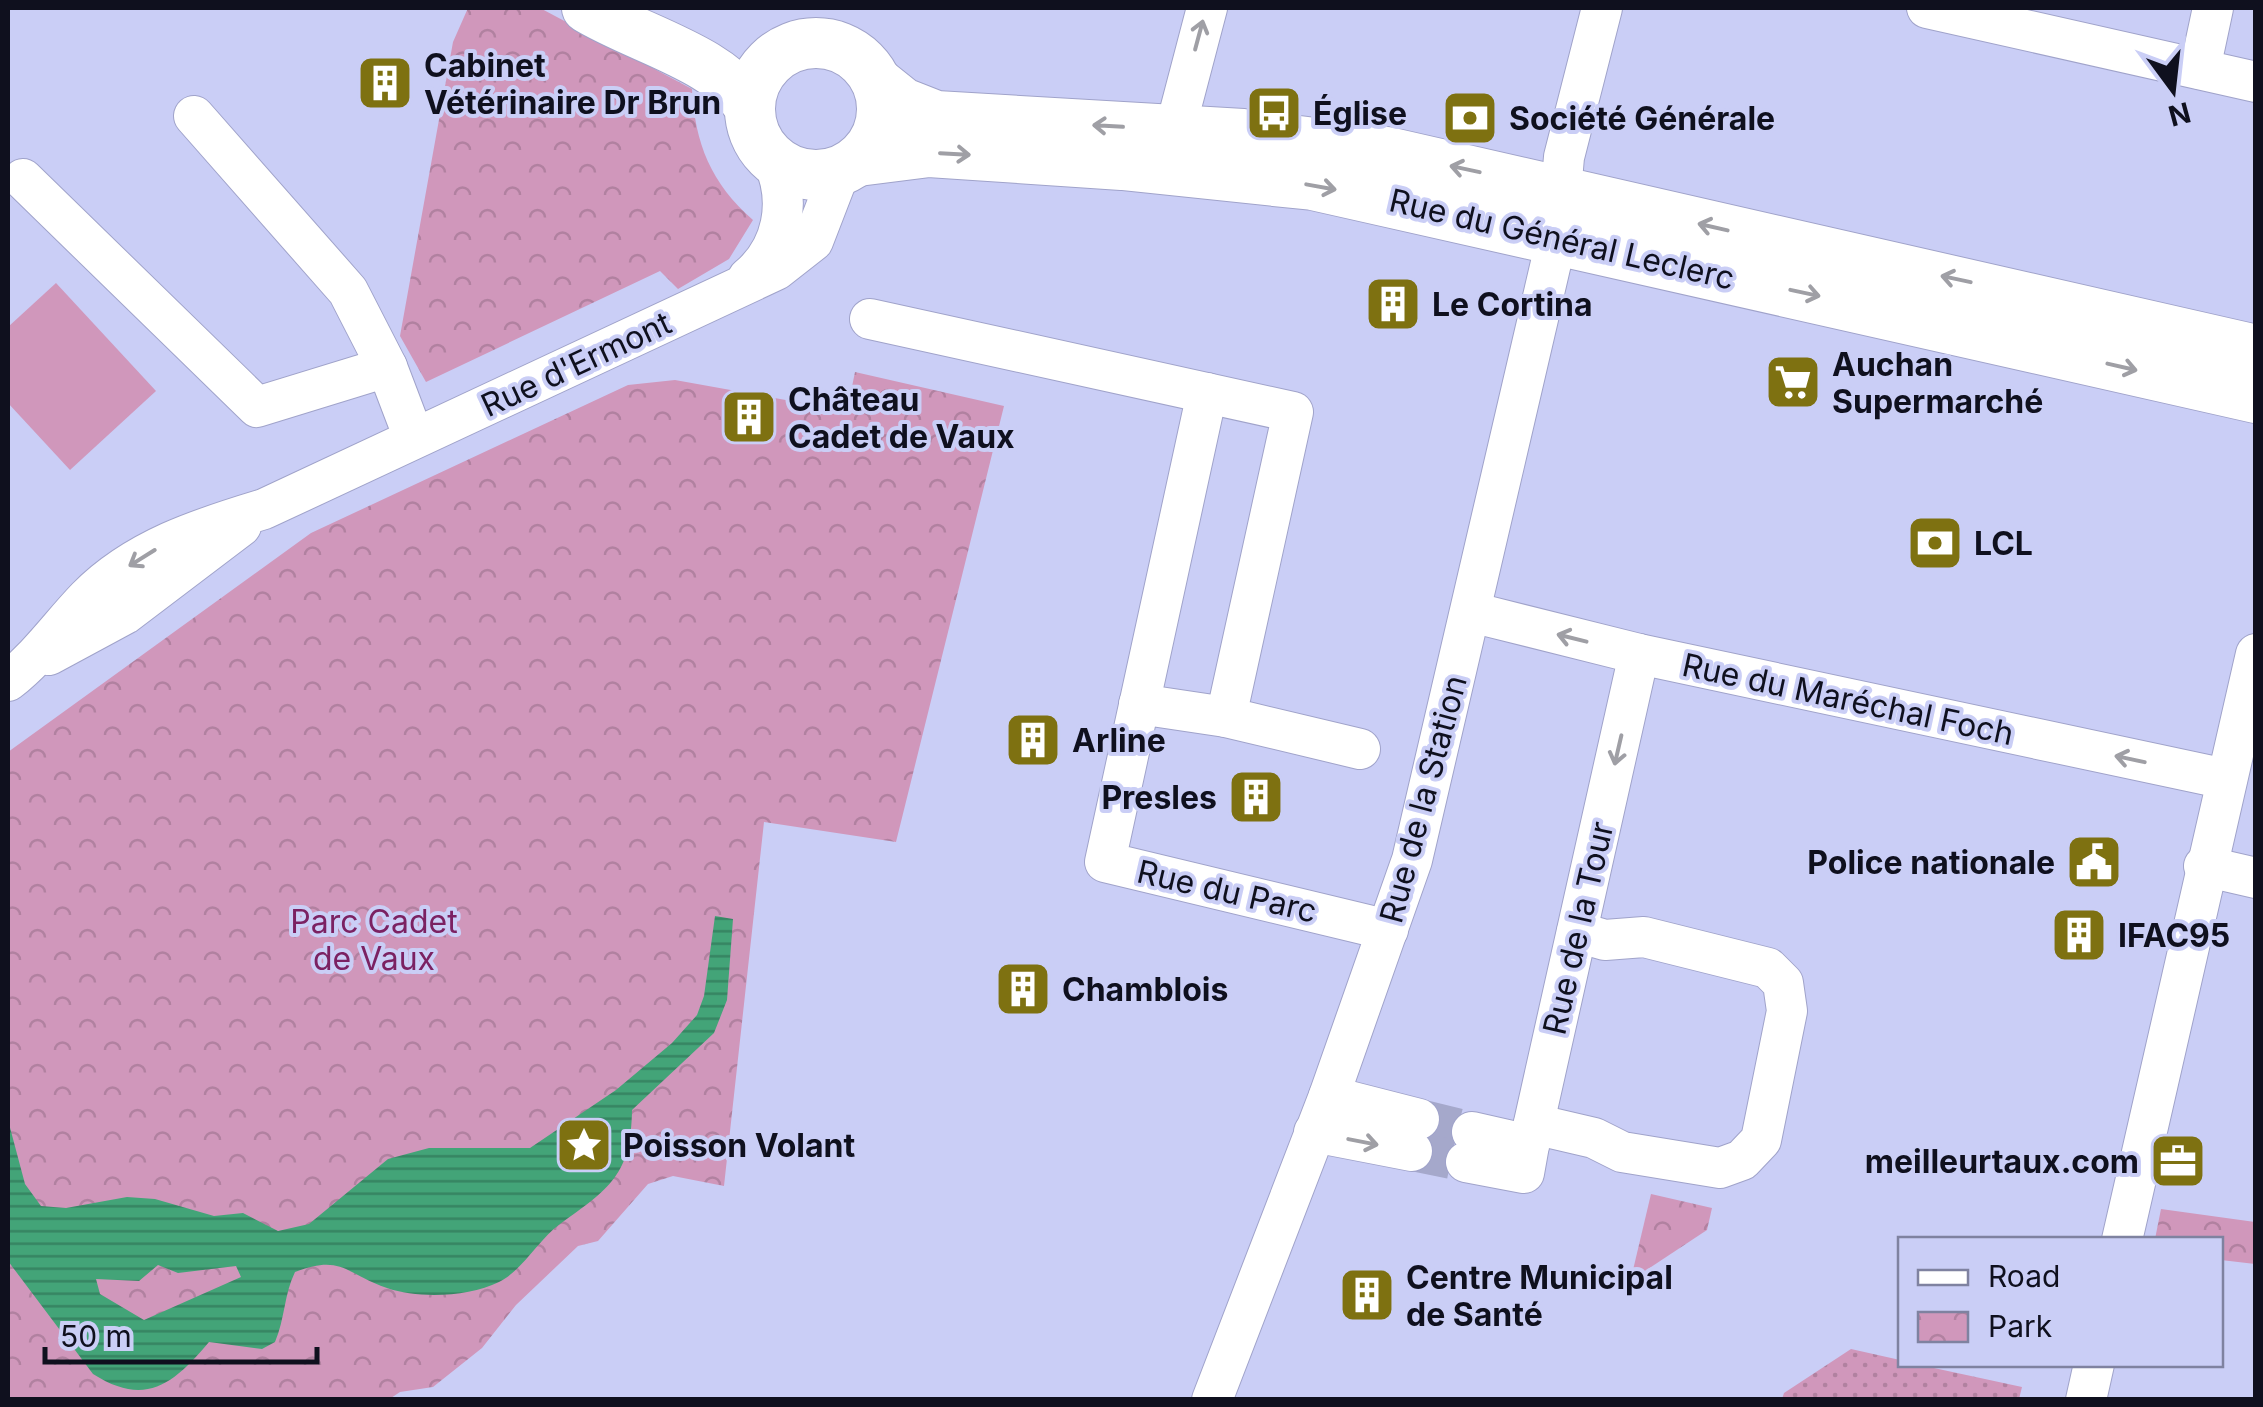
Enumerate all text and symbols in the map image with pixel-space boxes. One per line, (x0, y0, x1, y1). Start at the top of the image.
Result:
one-way arrow (1191, 20, 1210, 51)
north arrow (2123, 40, 2223, 140)
place label: Cabinet Vétérinaire Dr Brun (424, 46, 721, 122)
building icon: Cabinet Vétérinaire Dr Brun (355, 53, 415, 113)
bus stop icon: Église (1244, 83, 1304, 143)
bank icon: Société Générale (1440, 88, 1500, 148)
place label: Église (1313, 94, 1407, 133)
text: N (2165, 95, 2194, 133)
place label: Société Générale (1509, 99, 1775, 138)
one-way arrow (1092, 116, 1125, 135)
one-way arrow (938, 145, 970, 164)
one-way arrow (1450, 158, 1482, 177)
one-way arrow (1304, 178, 1336, 197)
street label: Rue du Général Leclerc (1386, 180, 1738, 298)
one-way arrow (1698, 217, 1730, 235)
one-way arrow (1941, 268, 1973, 287)
building icon: Le Cortina (1363, 274, 1423, 334)
place label: Le Cortina (1432, 285, 1593, 324)
one-way arrow (1789, 285, 1821, 303)
street label: Rue d'Ermont (475, 303, 677, 425)
place label: Auchan Supermarché (1832, 345, 2043, 421)
supermarket icon: Auchan Supermarché (1763, 352, 1823, 412)
one-way arrow (2105, 359, 2137, 377)
place label: Château Cadet de Vaux (788, 380, 1015, 456)
building icon: Château Cadet de Vaux (719, 387, 779, 447)
bank icon: LCL (1905, 513, 1965, 573)
place label: LCL (1974, 524, 2033, 563)
one-way arrow (128, 548, 156, 568)
one-way arrow (1557, 627, 1588, 646)
street label: Rue du Maréchal Foch (1679, 645, 2017, 753)
street label: Rue de la Station (1371, 671, 1475, 927)
building icon: Arline (1003, 710, 1063, 770)
place label: Arline (1072, 721, 1166, 760)
one-way arrow (1608, 733, 1626, 765)
one-way arrow (2115, 748, 2147, 767)
building icon: Presles (1226, 767, 1286, 827)
place label: Presles (1101, 778, 1217, 817)
street label: Rue de la Tour (1535, 818, 1621, 1038)
public building icon: Police nationale (2064, 832, 2124, 892)
place label: Police nationale (1807, 843, 2055, 882)
street label: Rue du Parc (1134, 851, 1320, 931)
park label: Parc Cadet de Vaux (290, 902, 458, 978)
building icon: IFAC95 (2049, 905, 2109, 965)
place label: IFAC95 (2118, 916, 2230, 955)
building icon: Chamblois (993, 959, 1053, 1019)
place label: Chamblois (1062, 970, 1228, 1009)
place icon: Poisson Volant (554, 1115, 614, 1175)
place label: Poisson Volant (623, 1126, 855, 1165)
office icon: meilleurtaux.com (2148, 1131, 2208, 1191)
one-way arrow (1346, 1133, 1378, 1152)
place label: meilleurtaux.com (1865, 1142, 2139, 1181)
legend (1898, 1237, 2223, 1367)
place label: Centre Municipal de Santé (1406, 1258, 1673, 1334)
text: Road (1988, 1258, 2060, 1294)
building icon: Centre Municipal de Santé (1337, 1265, 1397, 1325)
scale bar (45, 1302, 318, 1364)
text: Park (1988, 1308, 2053, 1344)
text: 50 m (60, 1318, 132, 1354)

